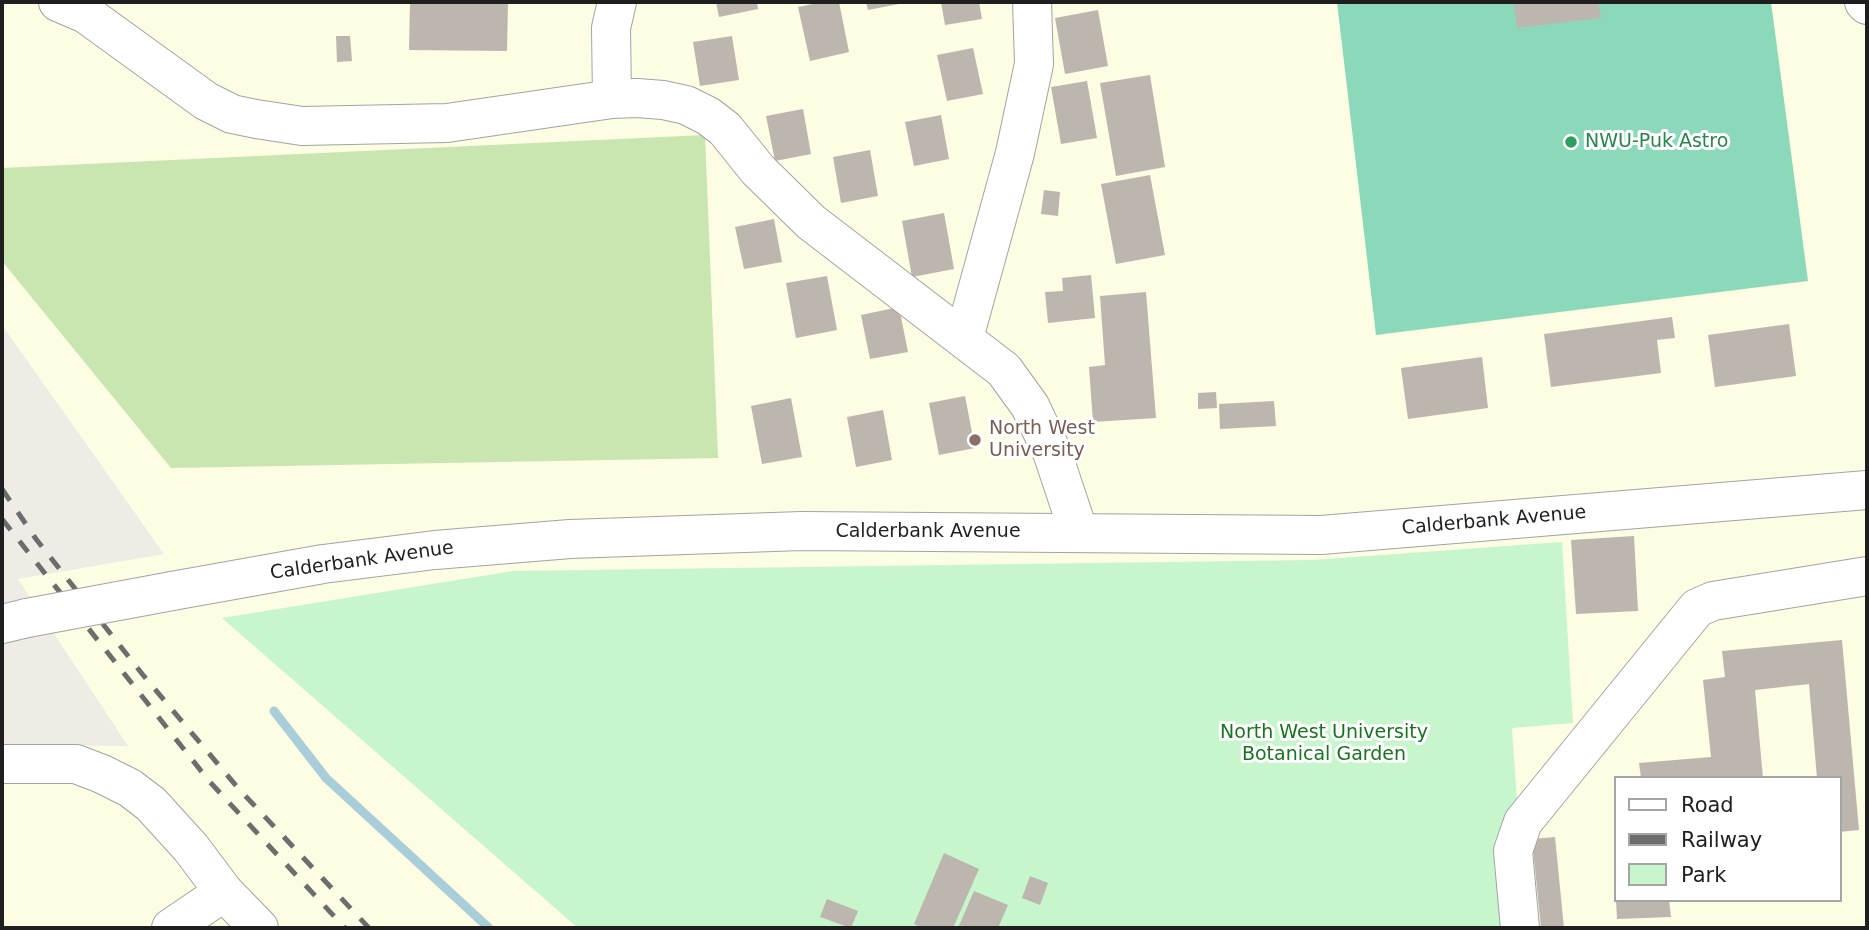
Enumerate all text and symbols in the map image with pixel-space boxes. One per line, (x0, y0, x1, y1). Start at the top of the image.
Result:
place label: NWU-Puk Astro (1585, 131, 1728, 153)
marker: NWU-Puk Astro (1563, 134, 1579, 150)
place label: North West University (989, 418, 1095, 462)
marker: North West University (967, 432, 983, 448)
street label: Calderbank Avenue (1401, 502, 1587, 540)
street label: Calderbank Avenue (835, 521, 1021, 543)
street label: Calderbank Avenue (269, 537, 455, 585)
park label: North West University Botanical Garden (1220, 722, 1428, 766)
legend (1614, 776, 1841, 902)
text: Road (1681, 793, 1734, 817)
text: Railway (1681, 828, 1762, 852)
text: Park (1681, 863, 1726, 887)

